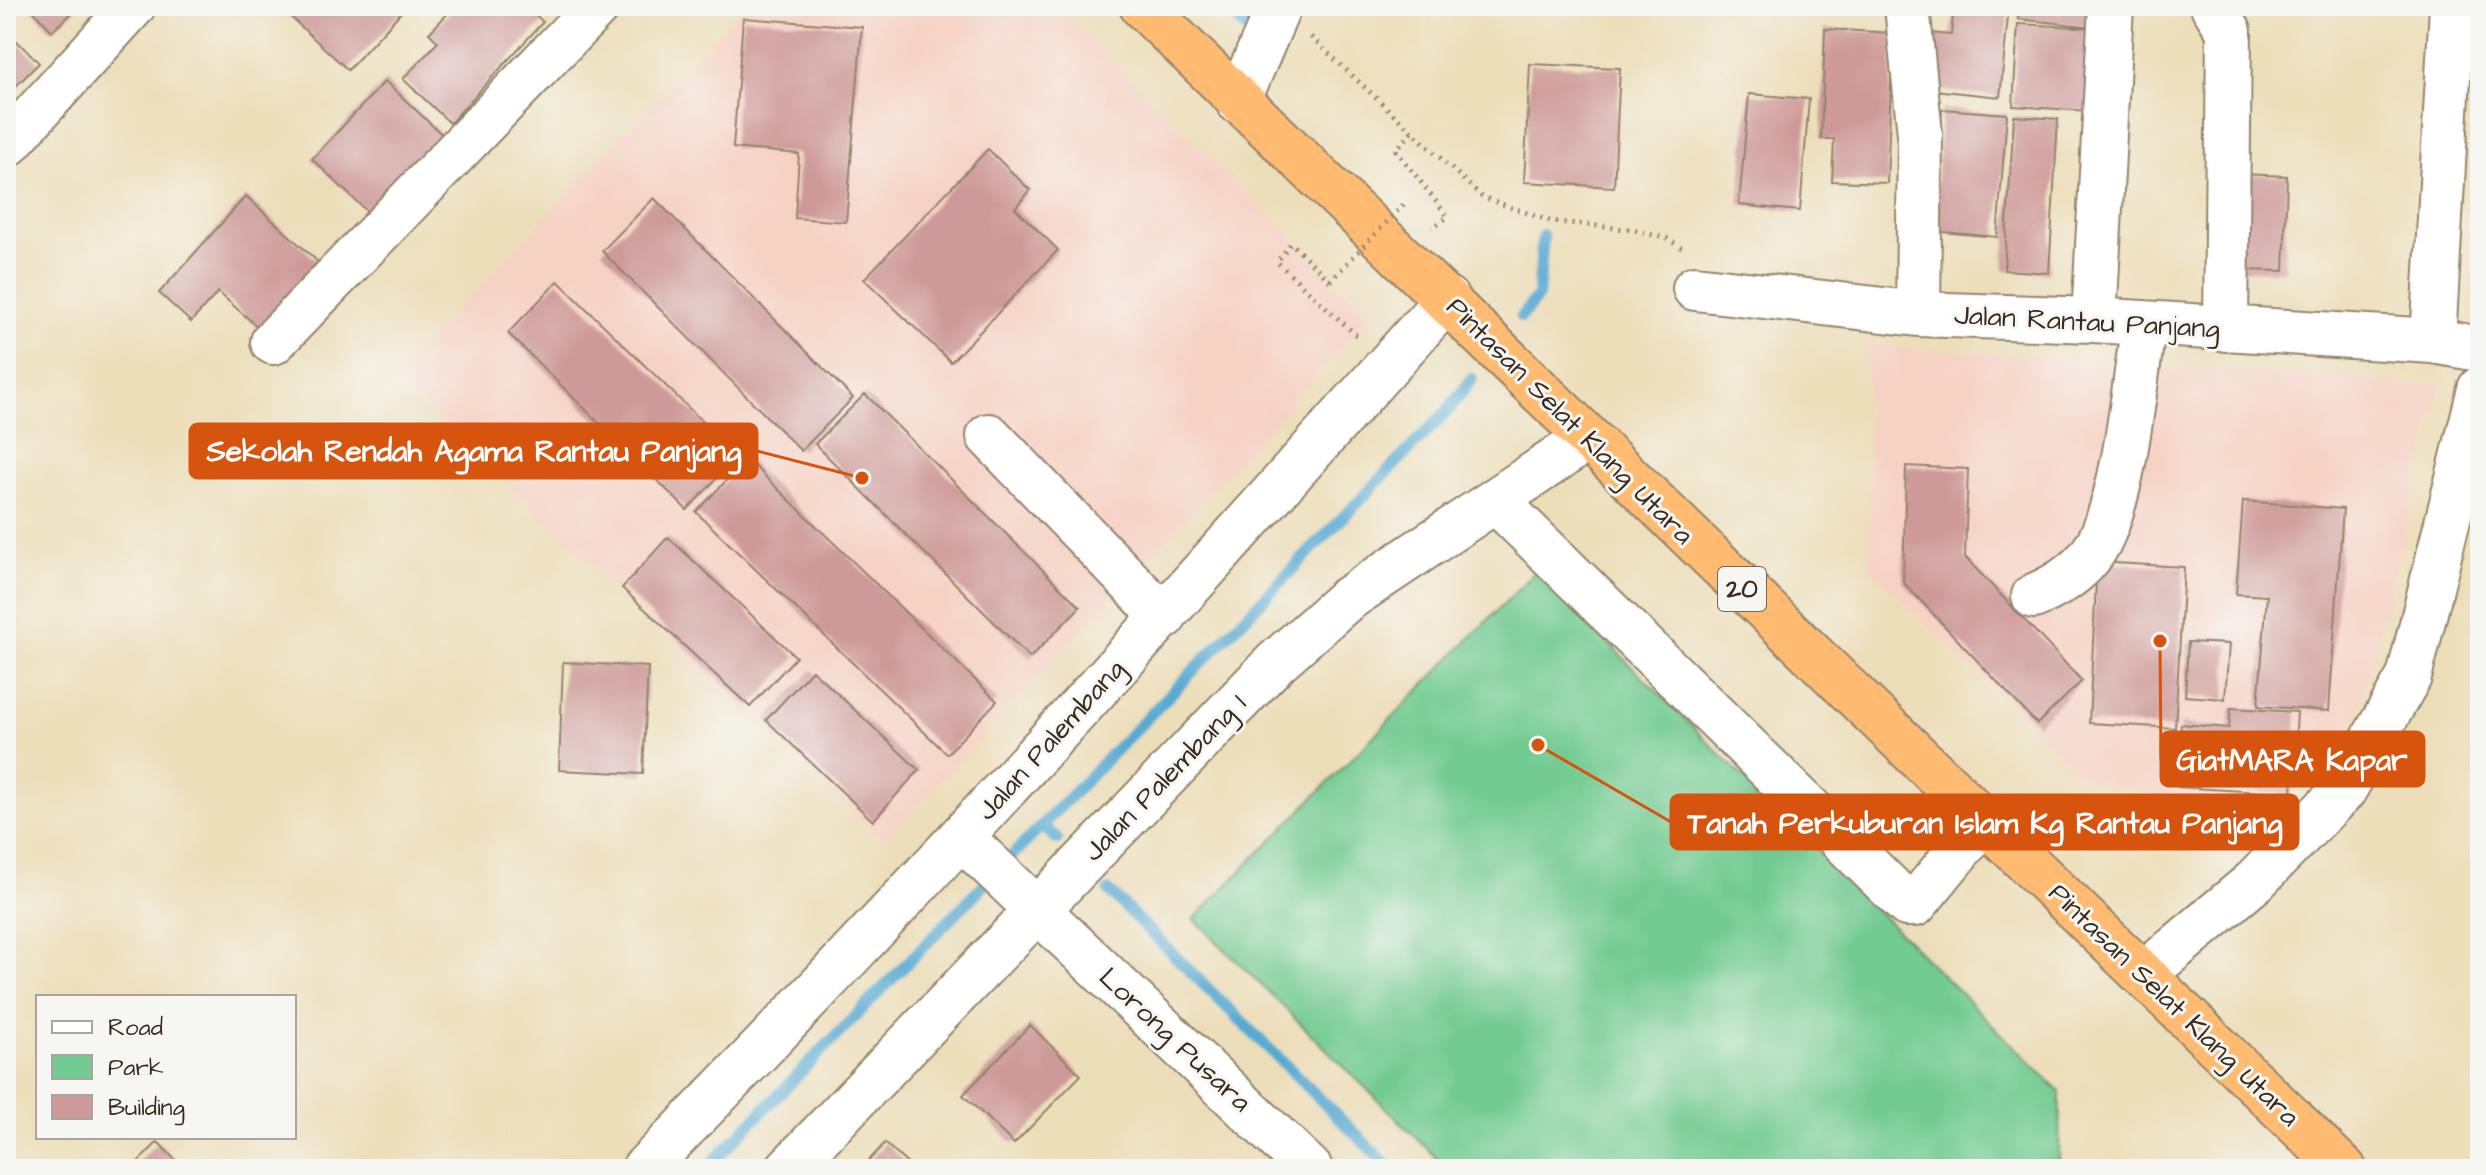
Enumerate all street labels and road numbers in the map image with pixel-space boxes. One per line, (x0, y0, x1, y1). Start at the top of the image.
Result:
street label: Pintasan Selat Klang Utara (1437, 289, 1702, 554)
street label: Jalan Rantau Panjang (1953, 296, 2221, 349)
road number: 20 (1718, 567, 1766, 611)
street label: Jalan Palembang (968, 651, 1135, 830)
street label: Jalan Palembang 1 (1075, 685, 1256, 871)
street label: Pintasan Selat Klang Utara (2039, 874, 2308, 1136)
street label: Lorong Pusara (1089, 959, 1260, 1122)

